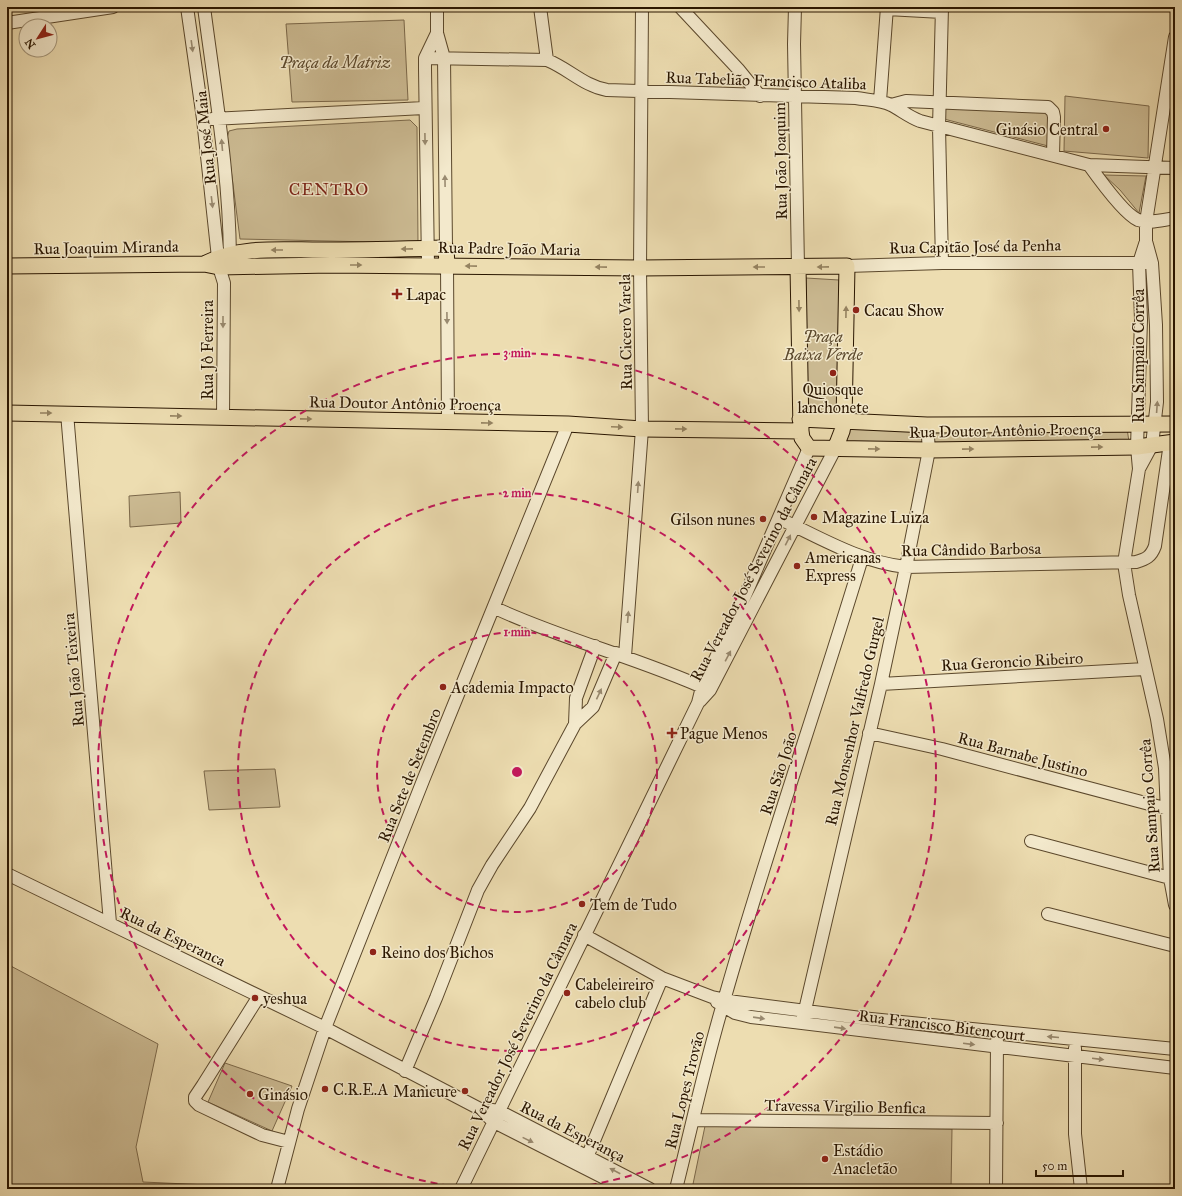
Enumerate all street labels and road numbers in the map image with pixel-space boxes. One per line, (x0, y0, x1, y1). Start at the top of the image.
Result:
street label: Rua Tabelião Francisco Ataliba (665, 67, 867, 94)
street label: Rua José Maia (191, 90, 221, 186)
street label: Rua João Joaquim (770, 101, 792, 220)
street label: Rua Capitão José da Penha (889, 235, 1061, 259)
street label: Rua Joaquim Miranda (33, 237, 179, 259)
street label: Rua Padre João Maria (438, 238, 581, 260)
street label: Rua Cicero Varela (615, 273, 636, 390)
street label: Rua Sampaio Corrêa (1129, 289, 1148, 423)
street label: Rua Jô Ferreira (198, 300, 218, 400)
street label: Rua Doutor Antônio Proença (309, 392, 502, 415)
street label: Rua Doutor Antônio Proença (909, 419, 1102, 442)
street label: Rua Vereador José Severino da Câmara (686, 454, 822, 685)
street label: Rua Cândido Barbosa (901, 539, 1041, 560)
street label: Rua João Teixeira (59, 612, 89, 728)
street label: Rua Monsenhor Valfredo Gurgel (821, 614, 889, 828)
street label: Rua Geroncio Ribeiro (941, 648, 1084, 675)
street label: Rua Sete de Setembro (374, 705, 445, 845)
street label: Rua Barnabe Justino (956, 728, 1090, 782)
street label: Rua São João (756, 729, 802, 818)
street label: Rua Sampaio Corrêa (1135, 738, 1164, 874)
street label: Rua da Esperanca (117, 903, 229, 970)
street label: Rua Vereador José Severino da Câmara (454, 919, 582, 1154)
street label: Rua Francisco Bitencourt (858, 1006, 1027, 1045)
street label: Rua Lopes Trovão (661, 1029, 708, 1151)
street label: Travessa Virgilio Benfica (764, 1096, 926, 1118)
street label: Rua da Esperança (517, 1097, 629, 1166)

